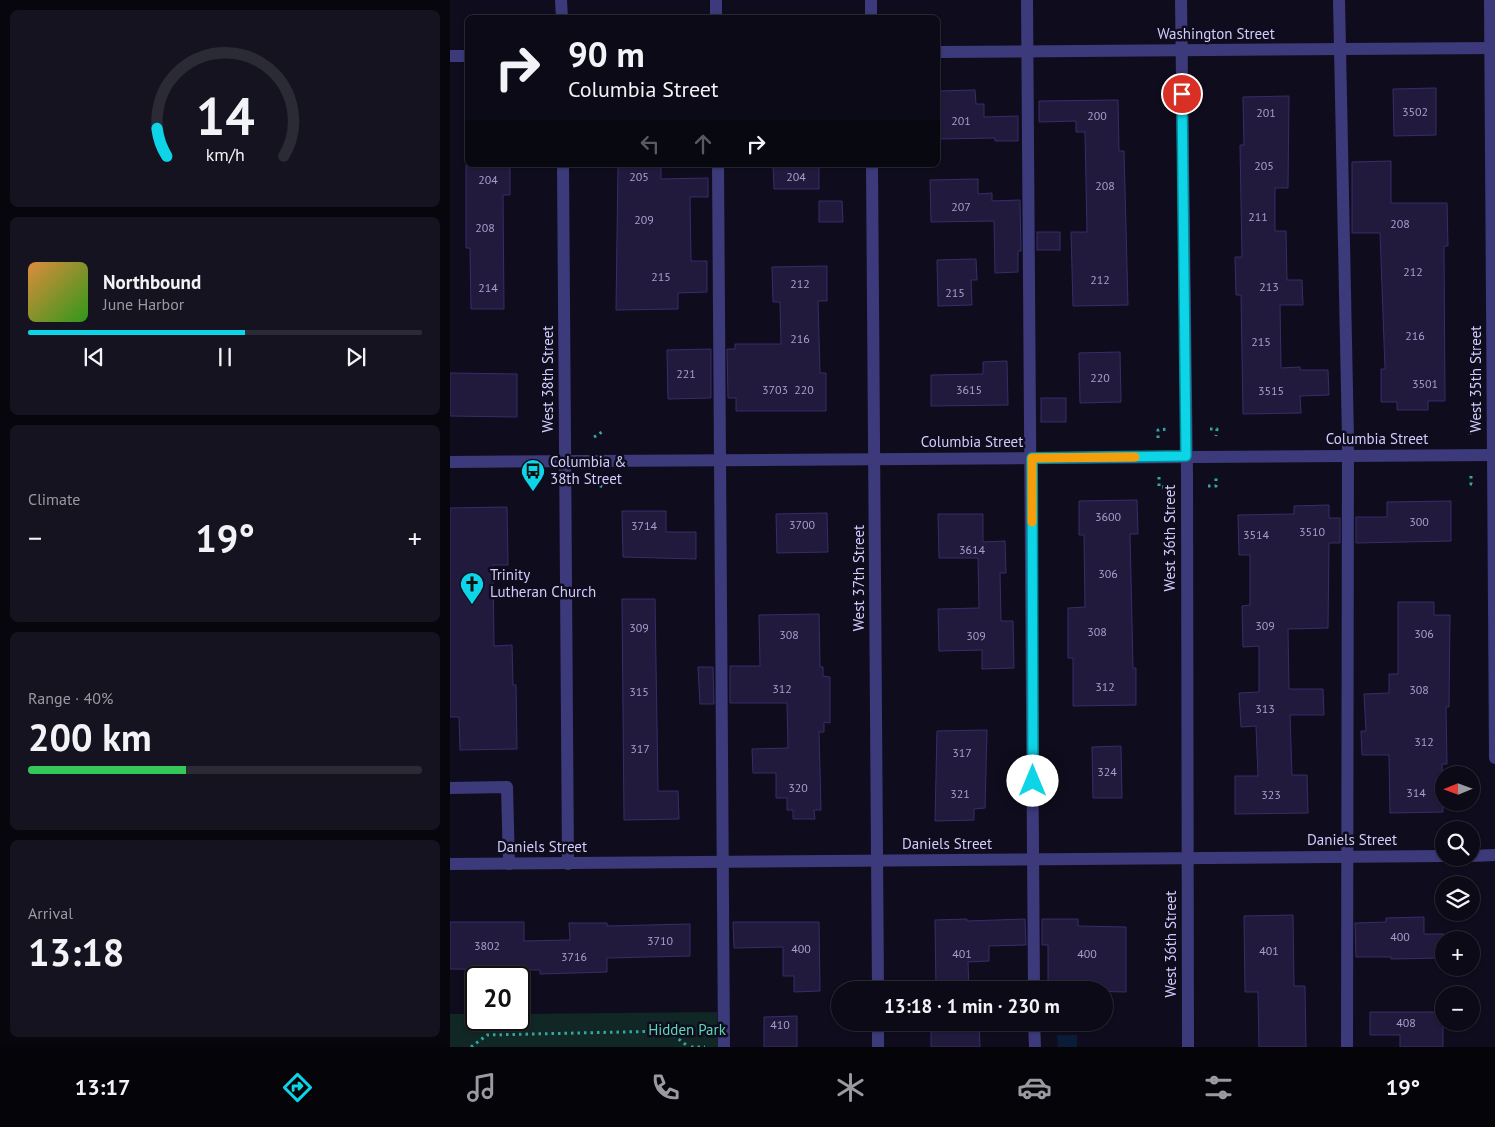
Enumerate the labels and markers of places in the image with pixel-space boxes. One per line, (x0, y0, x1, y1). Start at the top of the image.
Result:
pin (1161, 73, 1203, 115)
place label: Columbia & 38th Street (550, 452, 627, 488)
bus stop icon: Columbia & 38th Street (520, 458, 546, 492)
place label: Trinity Lutheran Church (490, 565, 596, 601)
church icon: Trinity Lutheran Church (459, 571, 485, 605)

